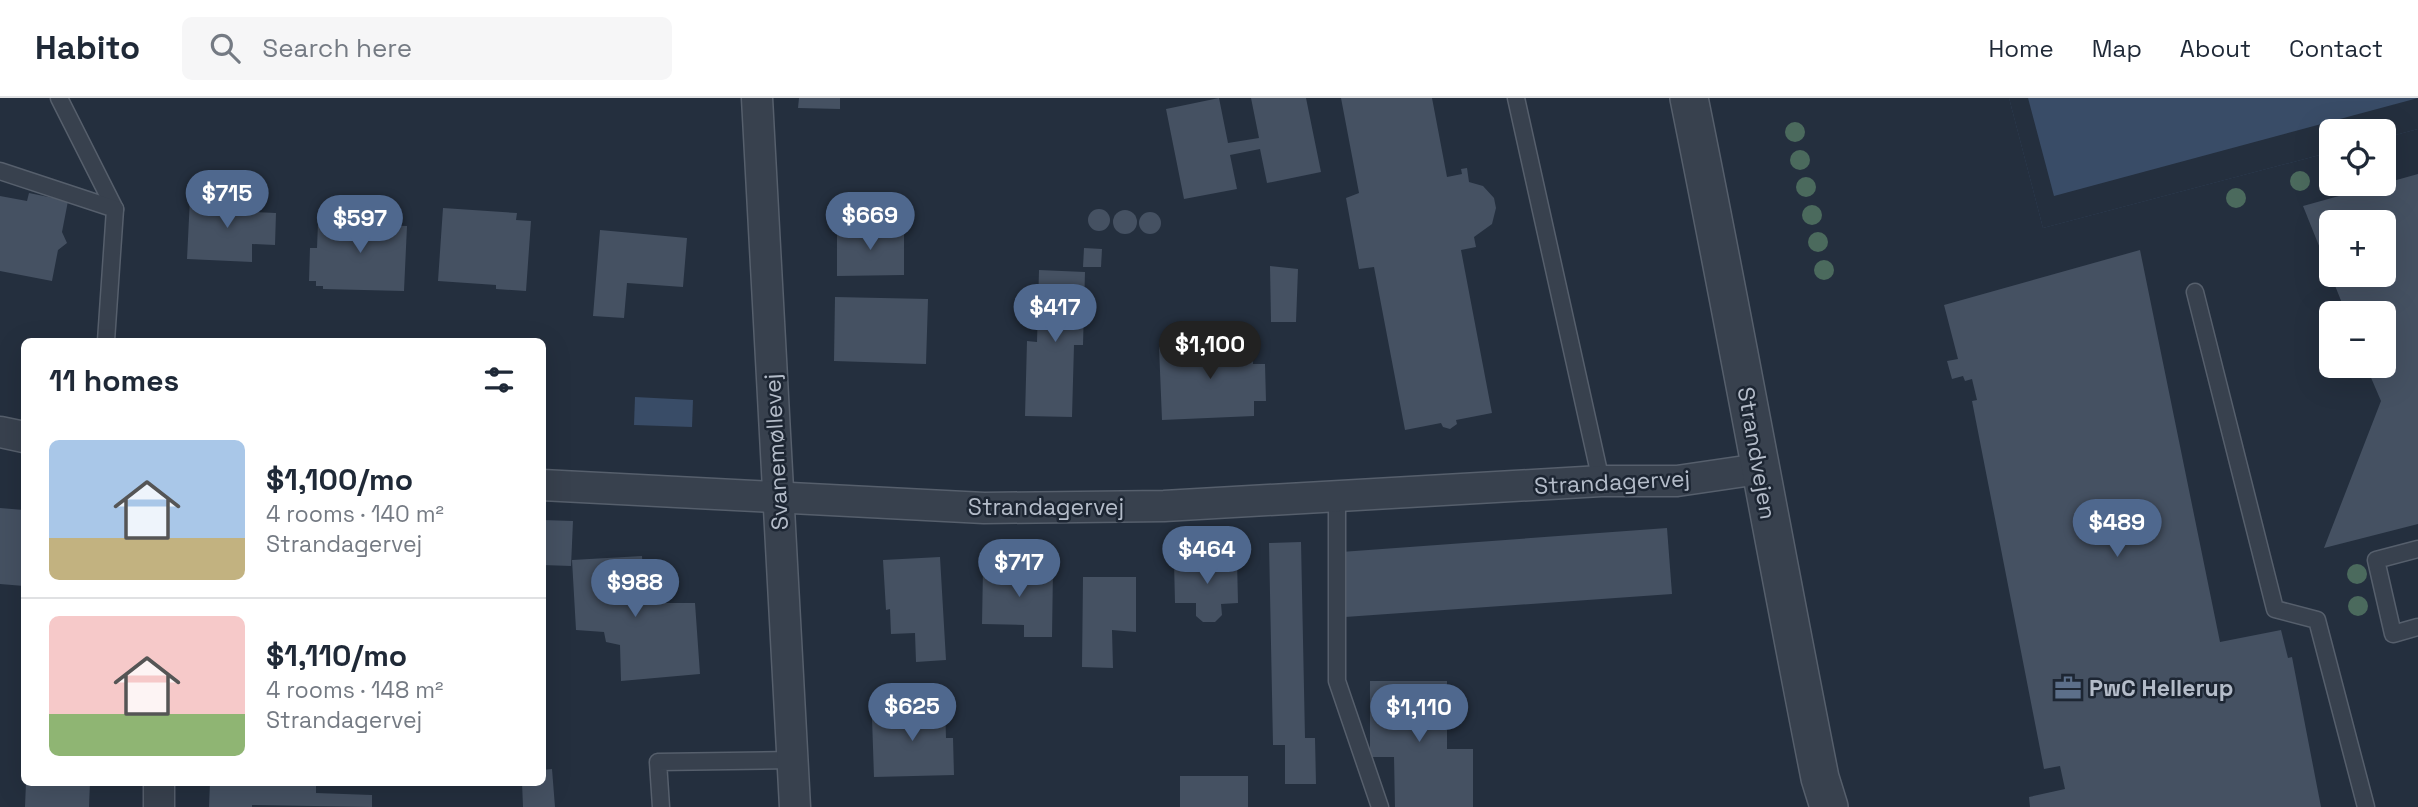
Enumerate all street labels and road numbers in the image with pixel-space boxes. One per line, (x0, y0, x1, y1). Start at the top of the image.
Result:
street label: Svanemøllevej (757, 373, 795, 531)
street label: Strandvejen (1731, 384, 1783, 522)
street label: Strandagervej (1533, 463, 1691, 501)
street label: Strandagervej (968, 492, 1124, 522)

